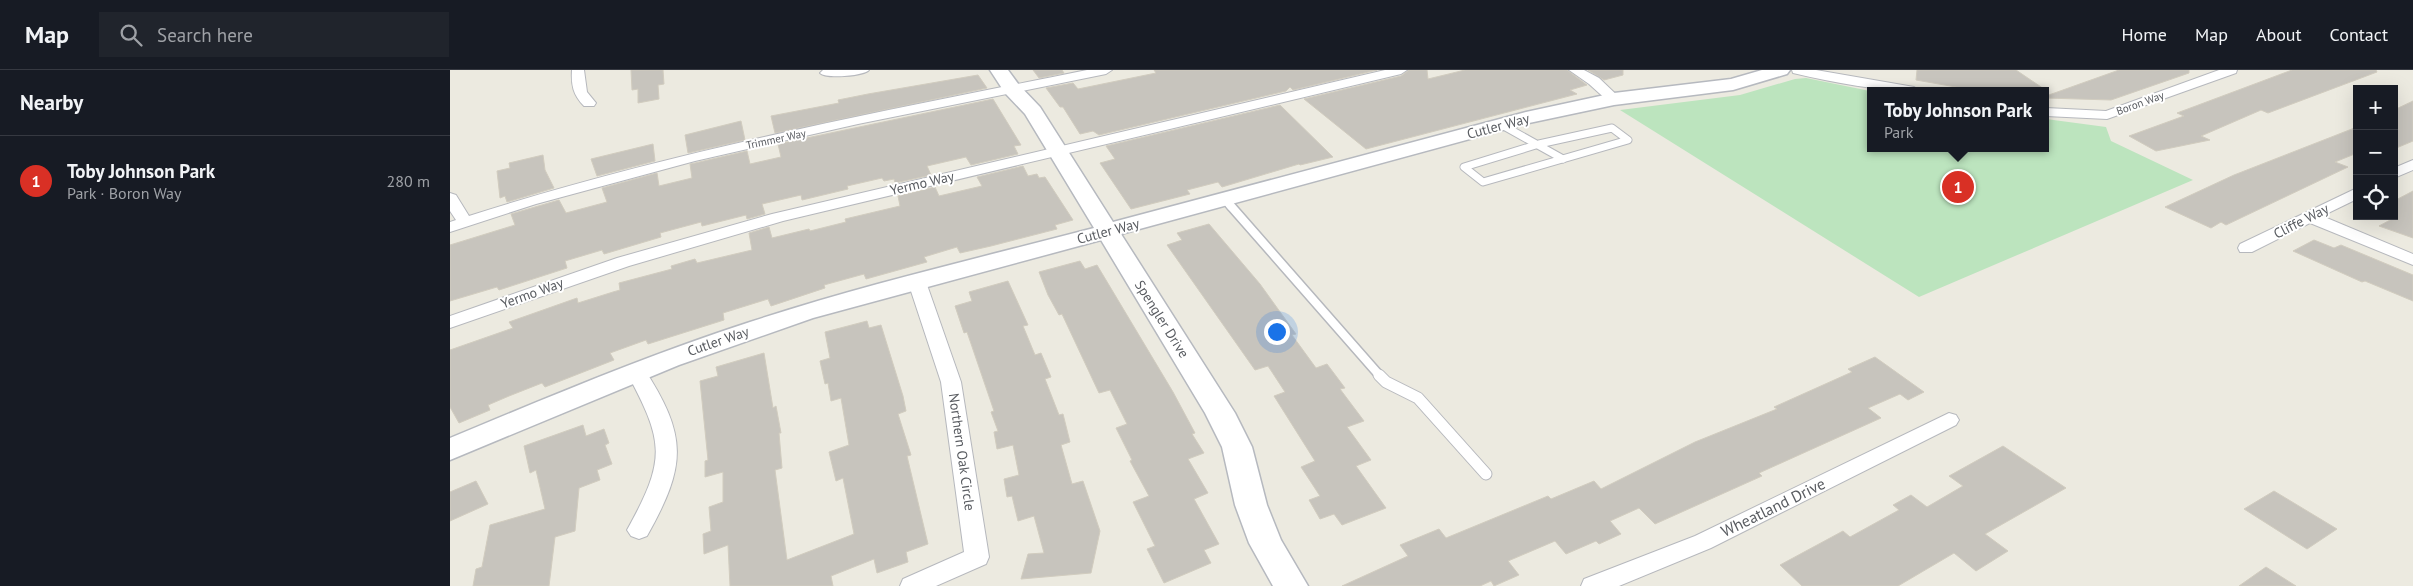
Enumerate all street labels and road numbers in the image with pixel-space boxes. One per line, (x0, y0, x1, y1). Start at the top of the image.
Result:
street label: Boron Way (2114, 88, 2167, 118)
street label: Cutler Way (1465, 109, 1532, 143)
street label: Trimmer Way (745, 126, 808, 152)
street label: Yermo Way (888, 167, 956, 199)
street label: Cliffe Way (2270, 199, 2332, 243)
street label: Cutler Way (1075, 214, 1142, 248)
street label: Yermo Way (498, 273, 566, 313)
street label: Spengler Drive (1131, 277, 1193, 361)
street label: Cutler Way (685, 322, 752, 360)
street label: Northern Oak Circle (945, 392, 979, 512)
street label: Wheatland Drive (1718, 473, 1828, 541)

